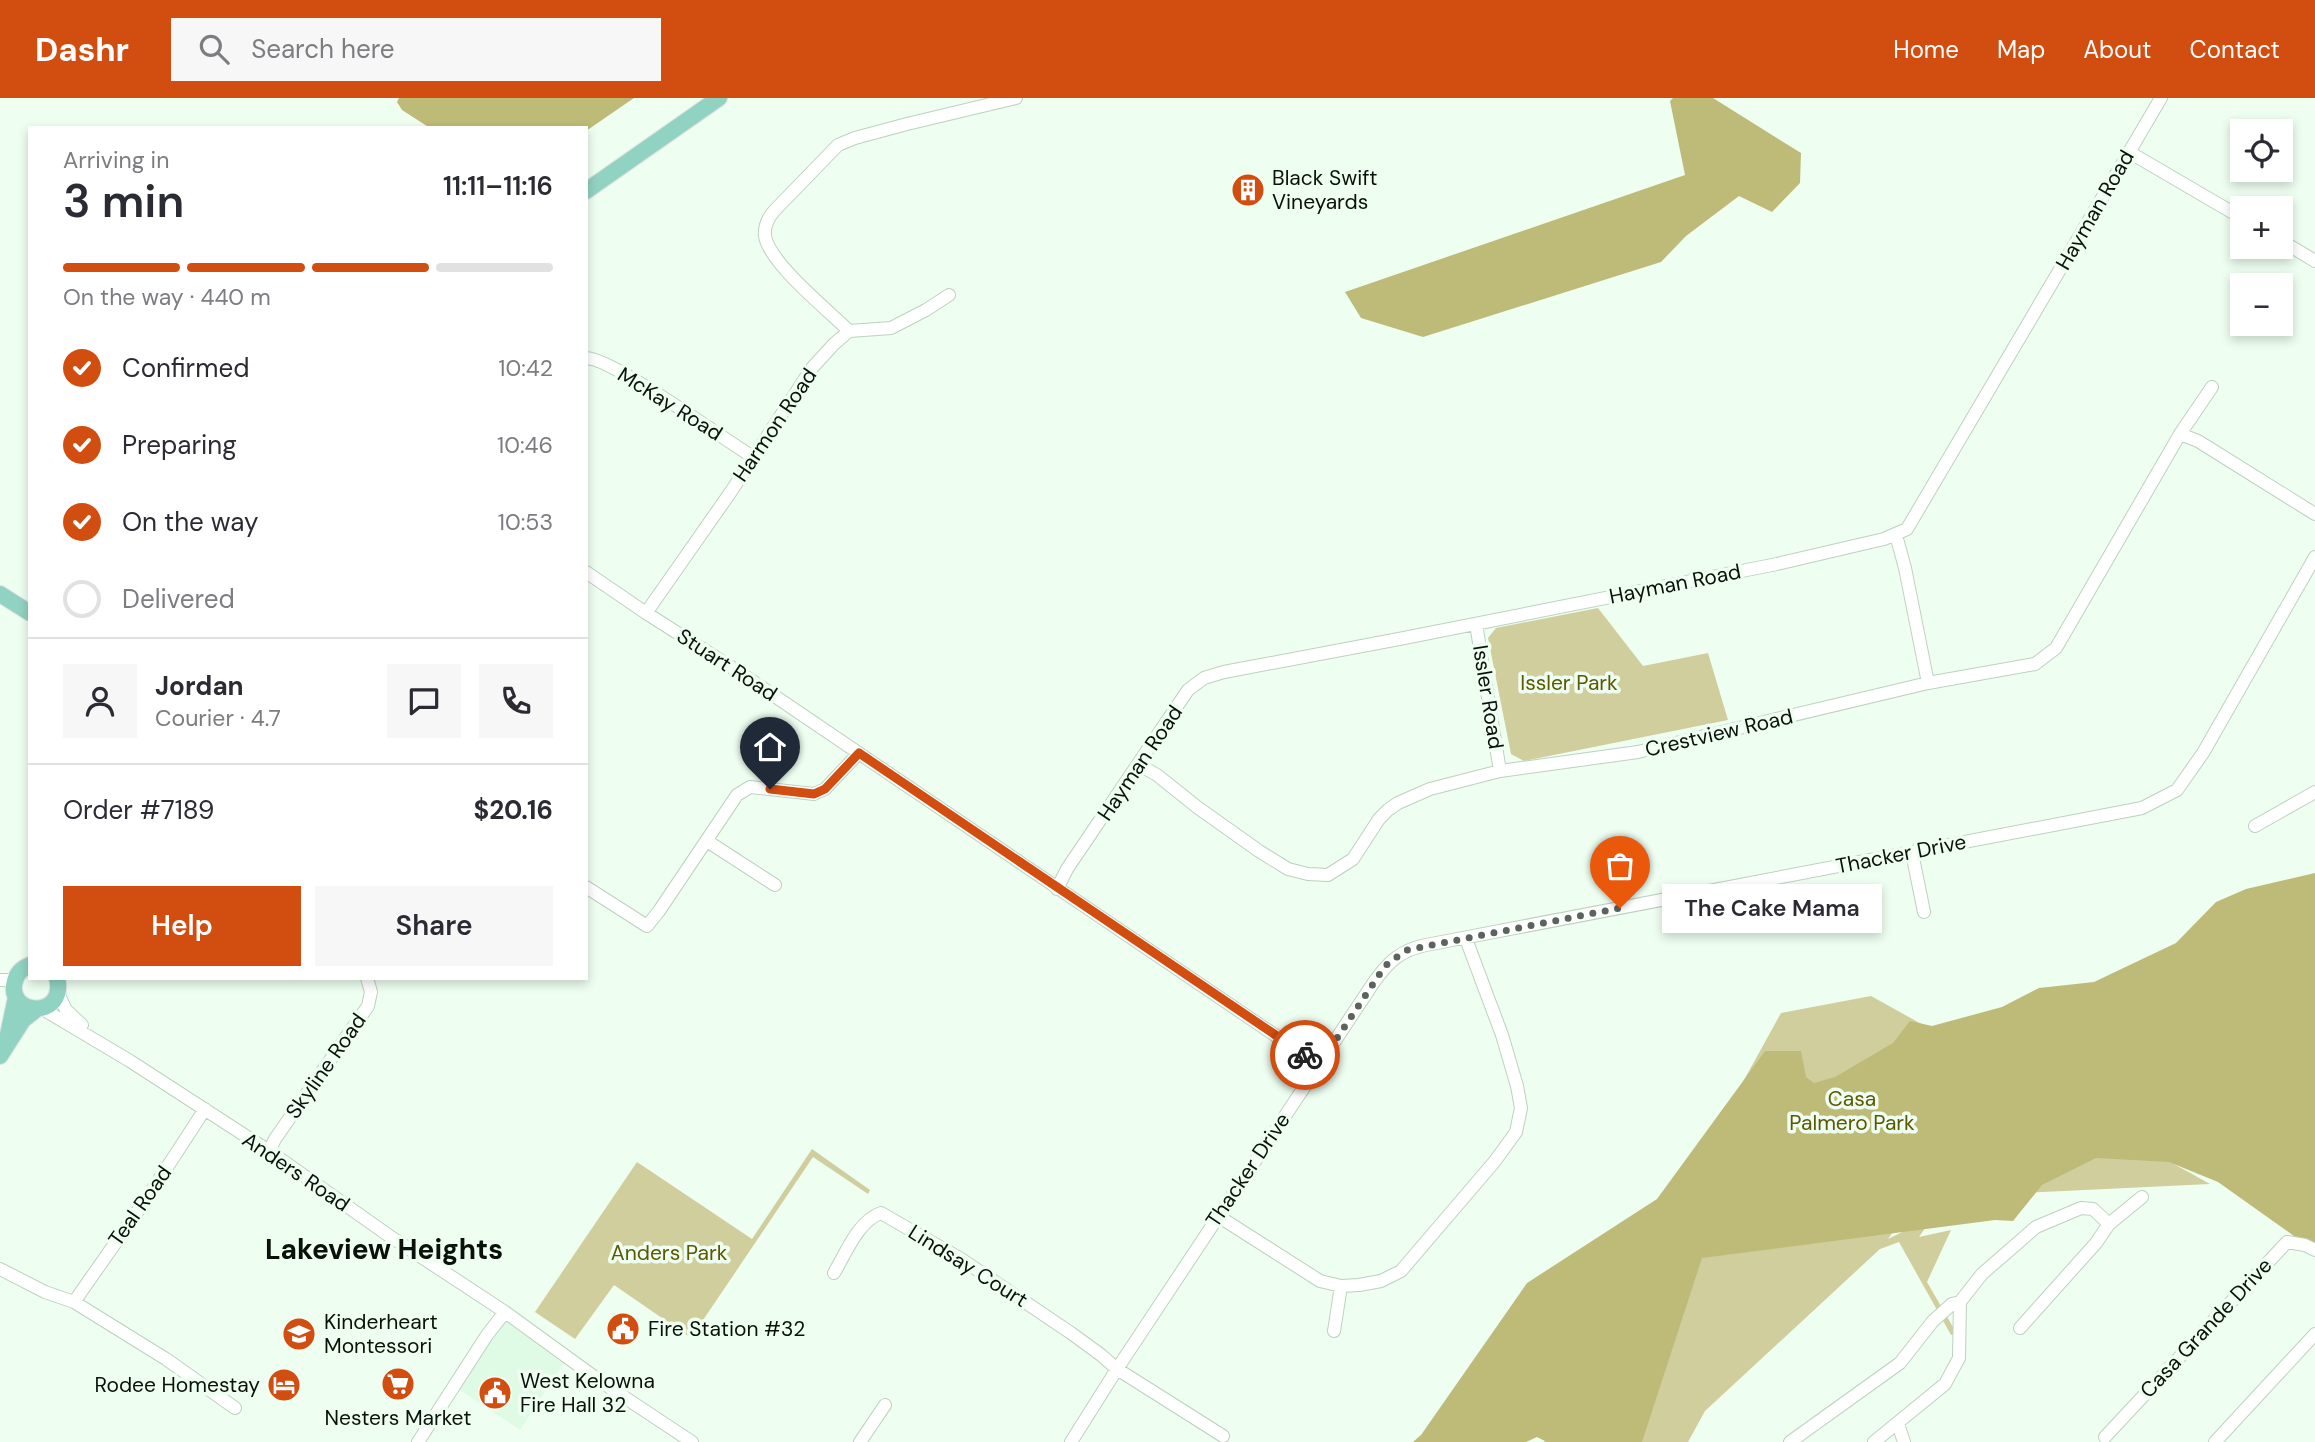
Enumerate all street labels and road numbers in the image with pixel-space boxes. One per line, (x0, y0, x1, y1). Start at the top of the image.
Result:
street label: Hayman Road (2049, 145, 2141, 275)
street label: McKay Road (612, 361, 728, 447)
street label: Harmon Road (727, 363, 823, 487)
street label: Hayman Road (1607, 557, 1743, 611)
street label: Stuart Road (671, 622, 783, 708)
street label: Issler Road (1466, 643, 1510, 751)
street label: Hayman Road (1091, 700, 1189, 826)
street label: Crestview Road (1642, 702, 1796, 764)
street label: Thacker Drive (1833, 828, 1969, 880)
street label: Skyline Road (279, 1008, 373, 1124)
street label: Thacker Drive (1199, 1107, 1297, 1233)
street label: Anders Road (237, 1126, 355, 1218)
street label: Teal Road (102, 1160, 178, 1252)
street label: Lindsay Court (903, 1218, 1033, 1314)
street label: Casa Grande Drive (2134, 1252, 2278, 1404)

